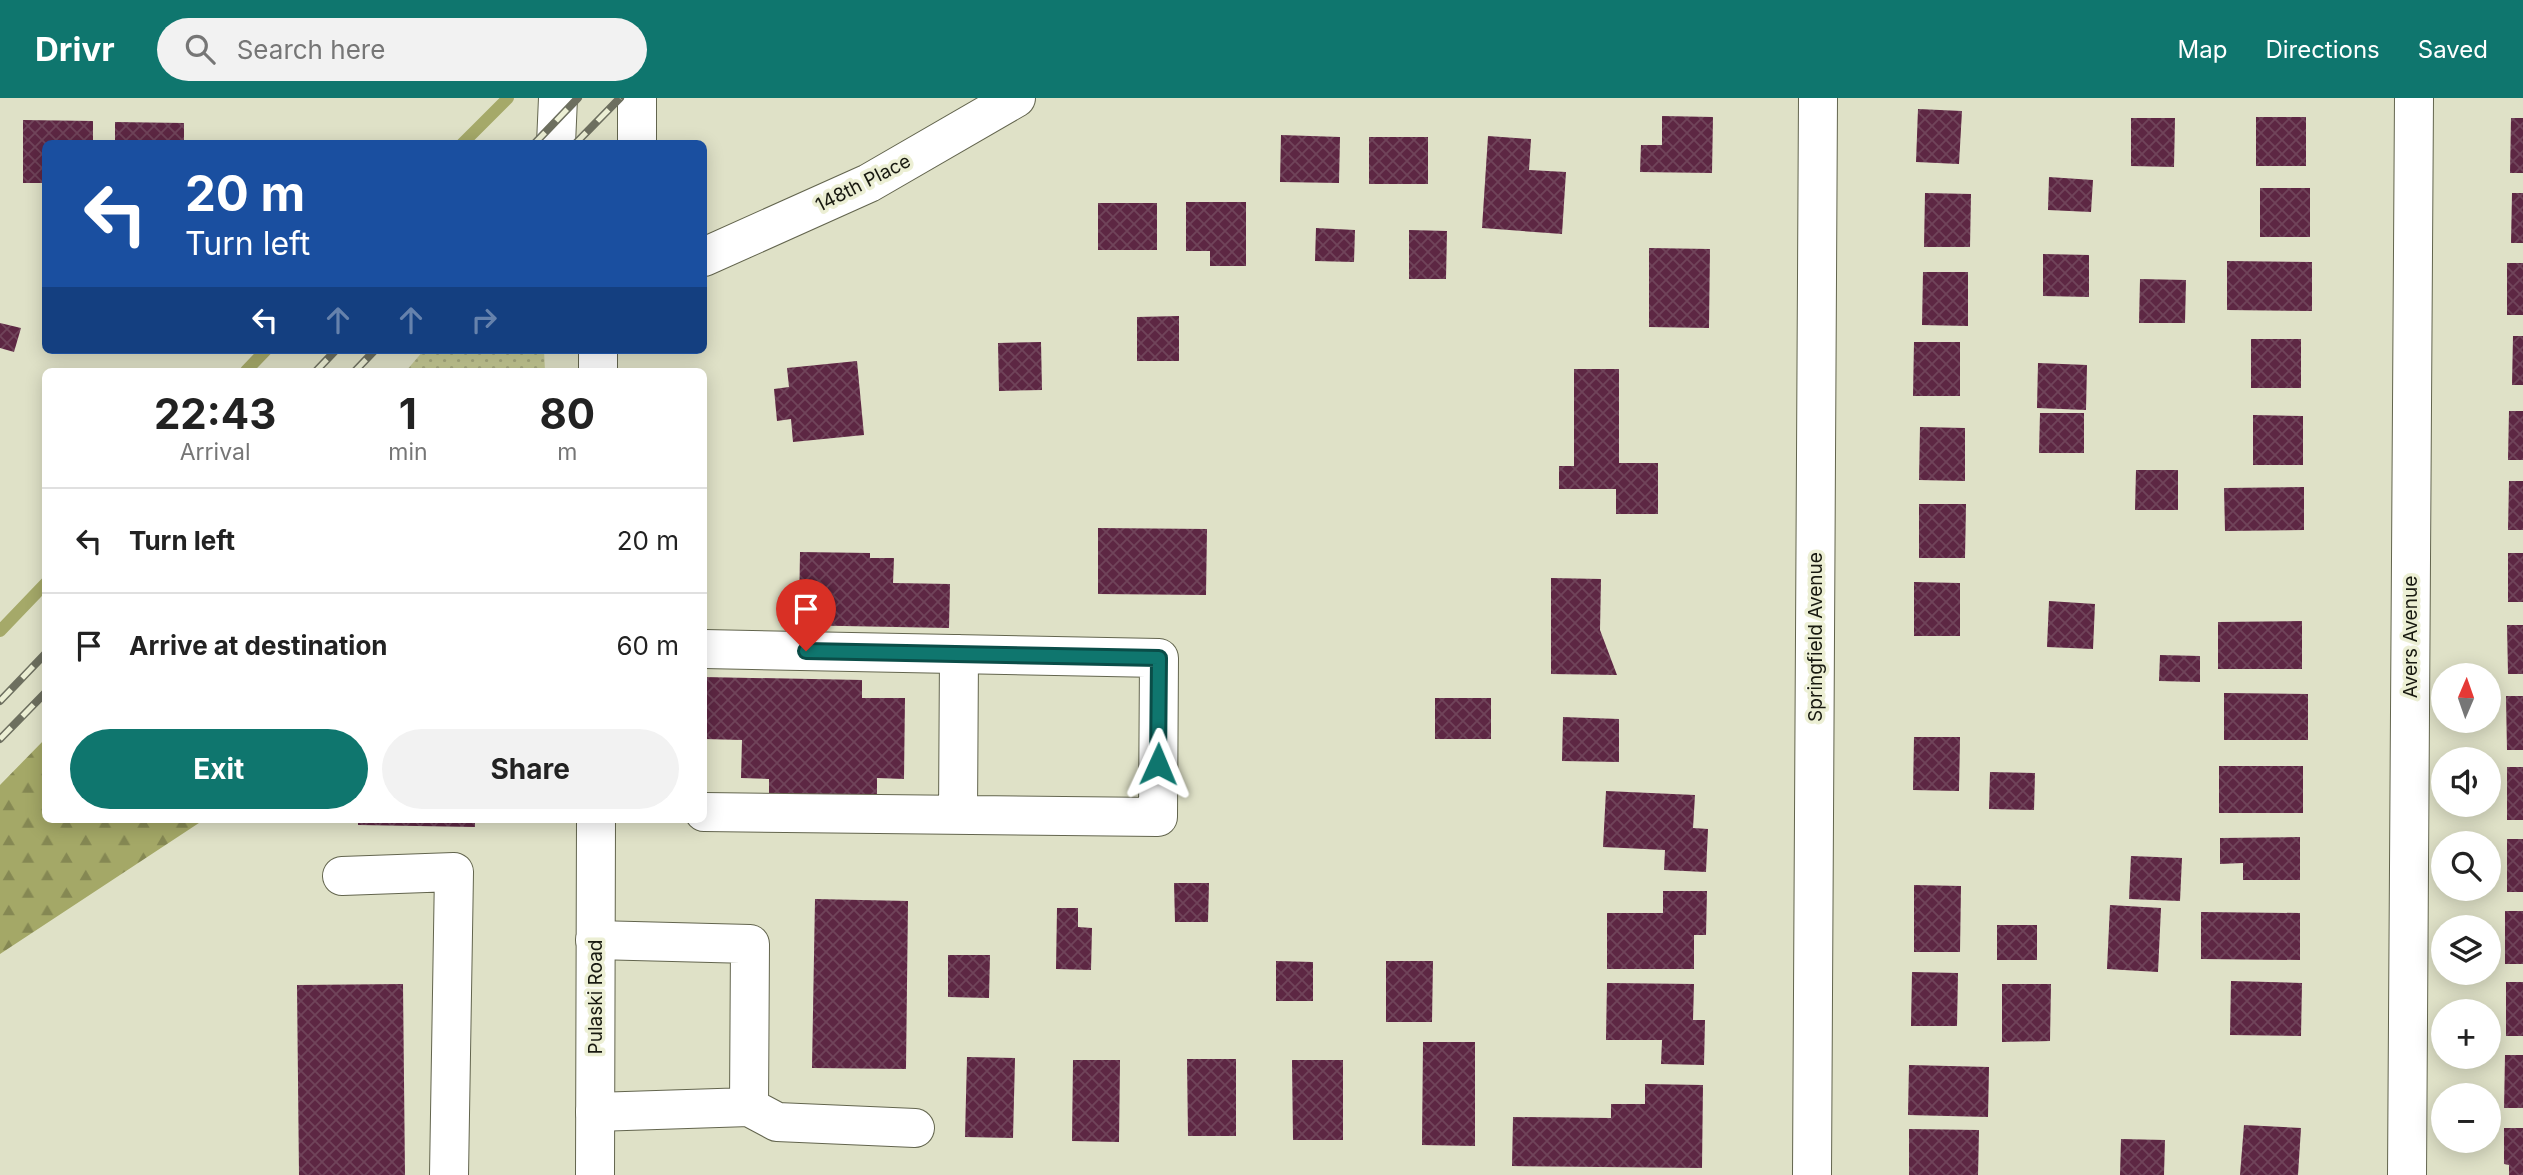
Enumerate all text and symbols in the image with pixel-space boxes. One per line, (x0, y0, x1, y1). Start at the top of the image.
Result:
search box (157, 18, 647, 81)
text: Drivr (35, 29, 115, 69)
icon: search (181, 30, 219, 68)
text: Search here (237, 34, 385, 65)
text: Map (2178, 35, 2227, 64)
text: Directions (2265, 35, 2380, 64)
text: Saved (2418, 35, 2488, 64)
street label: 148th Place (811, 149, 915, 217)
text: 20 m (185, 164, 305, 223)
icon: left (70, 168, 161, 259)
text: Turn left (185, 224, 310, 263)
icon: left (246, 301, 284, 339)
icon: ahead (319, 301, 357, 339)
icon: ahead (392, 301, 430, 339)
icon: right (465, 301, 503, 339)
text: 22:43 (154, 388, 276, 439)
text: 1 (399, 388, 417, 439)
text: 80 (539, 388, 595, 439)
text: Arrival (180, 438, 251, 466)
text: min (388, 438, 428, 466)
text: m (557, 438, 577, 466)
icon: left (70, 522, 108, 560)
text: Turn left (129, 525, 235, 556)
text: 20 m (617, 525, 679, 556)
street label: Springfield Avenue (1804, 552, 1827, 722)
street label: Avers Avenue (2399, 576, 2422, 698)
pin (776, 579, 836, 651)
icon: arrive (787, 590, 825, 628)
icon: arrive (70, 627, 108, 665)
text: Arrive at destination (129, 630, 388, 661)
text: 60 m (616, 630, 679, 661)
north arrow (2431, 663, 2501, 733)
map controls (2431, 663, 2501, 1153)
position arrow (1121, 727, 1195, 801)
button: Exit (70, 729, 368, 809)
button: Share (382, 729, 679, 809)
button: sound (2431, 747, 2501, 817)
button: search (2431, 831, 2501, 901)
button: layers (2431, 915, 2501, 985)
street label: Pulaski Road (584, 940, 607, 1054)
button: + (2431, 999, 2501, 1069)
button: − (2431, 1083, 2501, 1153)

